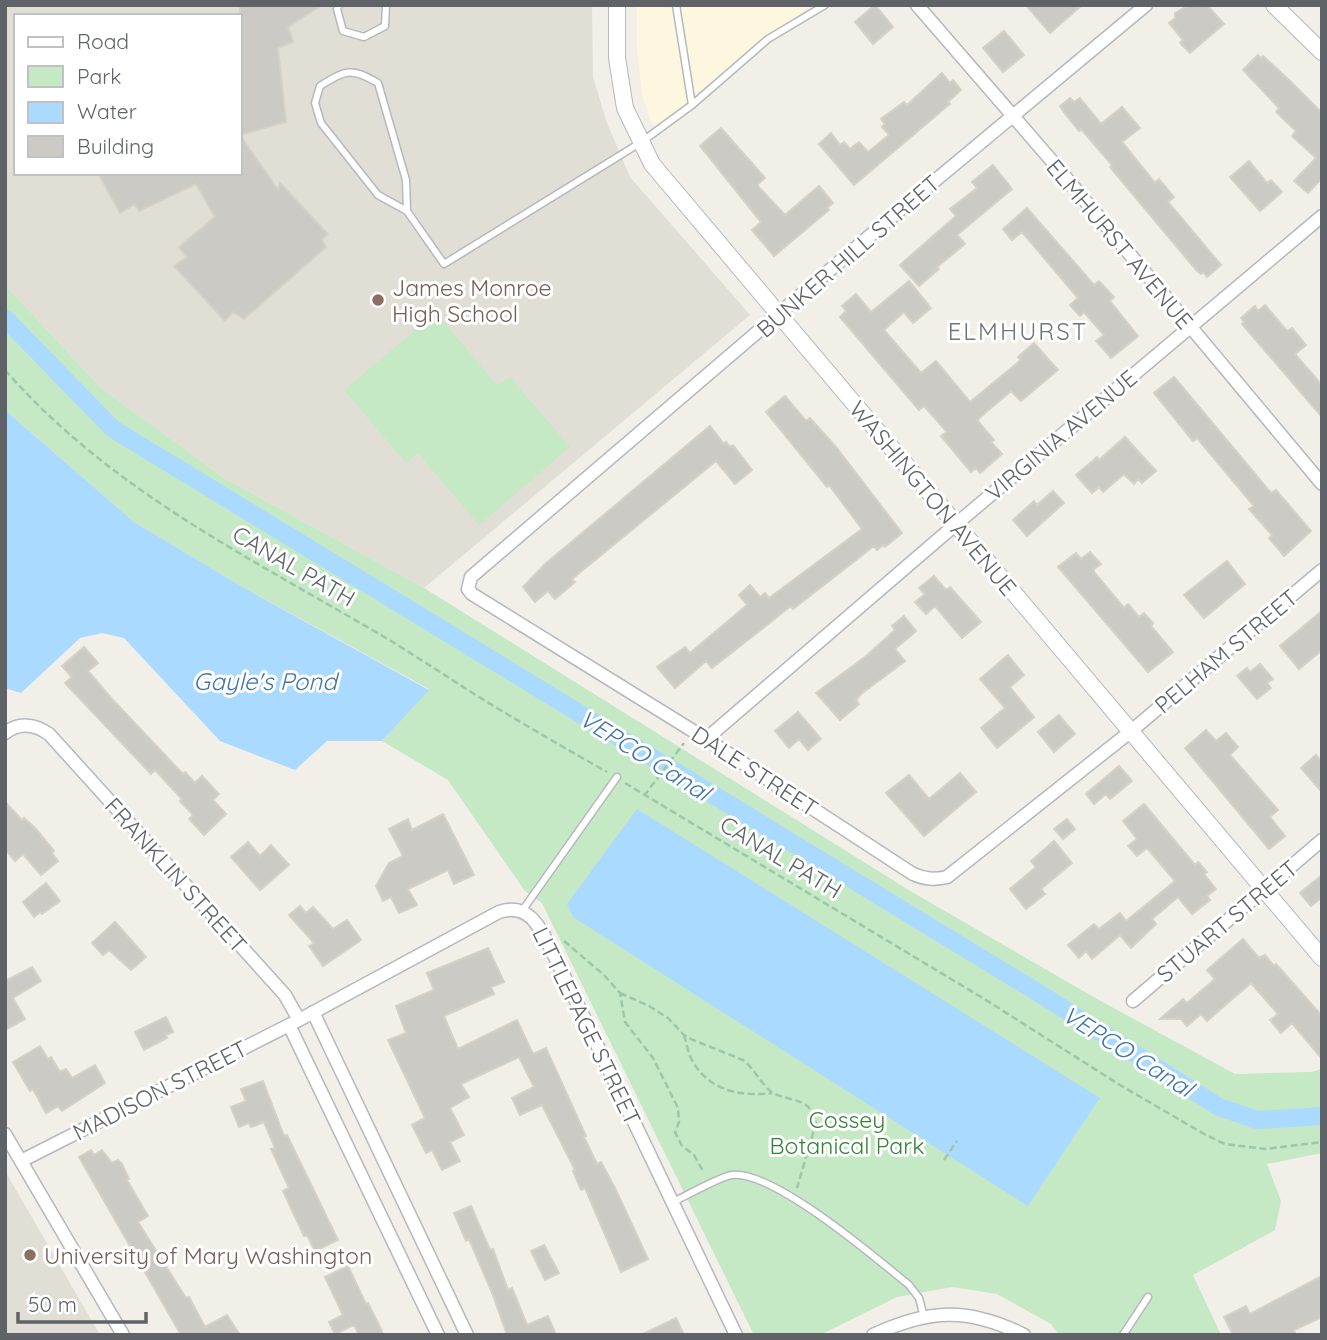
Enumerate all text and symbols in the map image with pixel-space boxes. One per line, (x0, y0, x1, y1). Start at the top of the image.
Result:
legend (14, 14, 242, 175)
text: Road (77, 28, 129, 54)
text: Park (77, 63, 121, 89)
text: Water (77, 98, 137, 124)
text: Building (77, 133, 154, 159)
street label: ELMHURST AVENUE (1040, 153, 1200, 335)
street label: BUNKER HILL STREET (750, 168, 946, 344)
place label: James Monroe High School (392, 273, 552, 328)
marker: James Monroe High School (370, 292, 386, 308)
district label: ELMHURST (948, 316, 1088, 346)
street label: VIRGINIA AVENUE (979, 363, 1143, 507)
street label: WASHINGTON AVENUE (843, 395, 1023, 601)
street label: CANAL PATH (227, 519, 361, 613)
street label: PELHAM STREET (1149, 583, 1304, 719)
water label: Gayle's Pond (193, 666, 340, 696)
water label: VEPCO Canal (574, 703, 718, 808)
street label: DALE STREET (686, 719, 824, 823)
street label: FRANKLIN STREET (99, 791, 253, 959)
street label: CANAL PATH (715, 809, 847, 905)
street label: STUART STREET (1151, 853, 1304, 988)
street label: LITTLEPAGE STREET (526, 922, 648, 1130)
water label: VEPCO Canal (1057, 999, 1201, 1104)
street label: MADISON STREET (68, 1033, 252, 1147)
park label: Cossey Botanical Park (770, 1105, 924, 1160)
place label: University of Mary Washington (44, 1241, 372, 1270)
marker: University of Mary Washington (22, 1247, 38, 1263)
scale bar (18, 1280, 145, 1324)
text: 50 m (28, 1291, 77, 1317)

